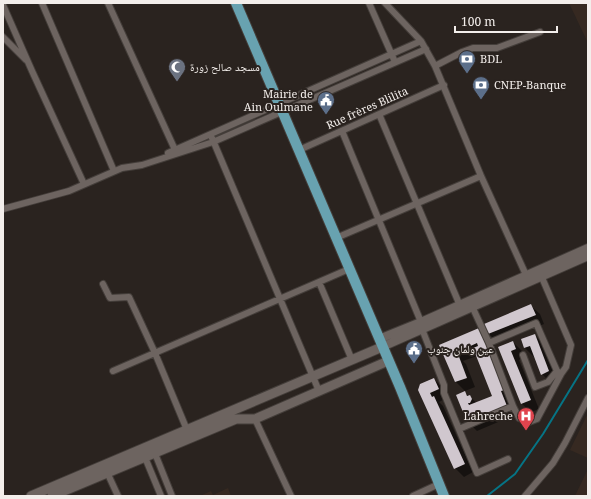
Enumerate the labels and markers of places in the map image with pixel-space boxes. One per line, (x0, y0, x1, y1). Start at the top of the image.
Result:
bank icon: BDL (457, 49, 477, 74)
place label: BDL (480, 51, 502, 66)
mosque icon: مسجد صالح زورة (167, 57, 187, 82)
place label: مسجد صالح زورة (190, 59, 260, 74)
bank icon: CNEP-Banque (471, 75, 491, 100)
place label: CNEP-Banque (494, 77, 566, 92)
place label: Mairie de Ain Oulmane (244, 86, 313, 114)
public building icon: Mairie de Ain Oulmane (316, 90, 336, 115)
public building icon: عين ولمان جنوب (404, 339, 424, 364)
place label: عين ولمان جنوب (427, 341, 494, 356)
hospital icon: Lahreche (516, 406, 536, 431)
place label: Lahreche (464, 408, 513, 423)

